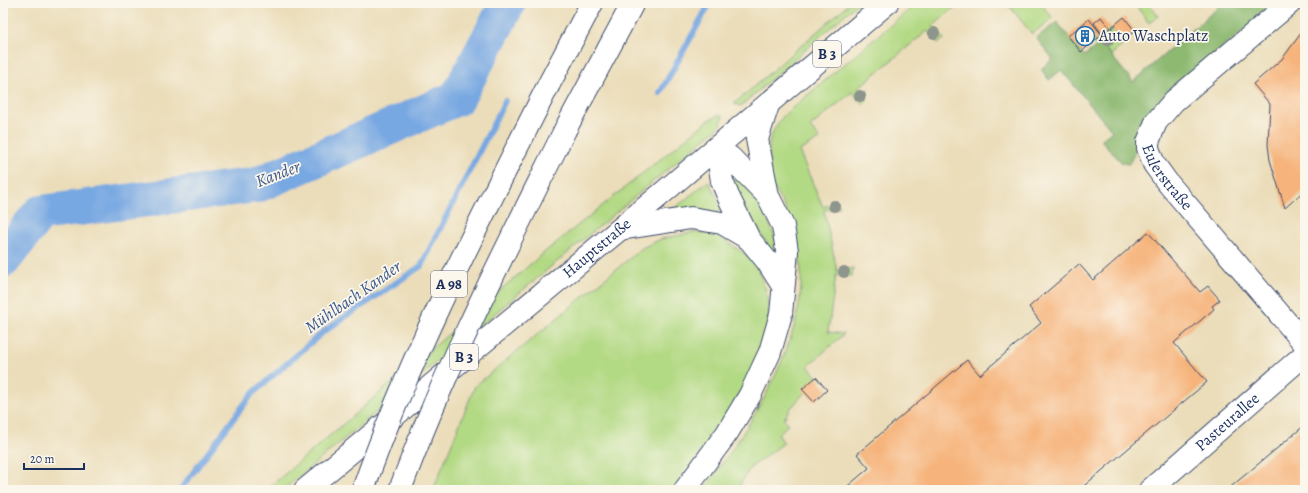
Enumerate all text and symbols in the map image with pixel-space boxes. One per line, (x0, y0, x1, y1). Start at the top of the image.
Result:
building icon: Auto Waschplatz (1074, 25, 1096, 47)
place label: Auto Waschplatz (1098, 25, 1208, 47)
road number: B 3 (813, 41, 841, 67)
street label: Eulerstraße (1136, 141, 1197, 215)
water label: Kander (252, 155, 305, 193)
street label: Hauptstraße (558, 213, 636, 283)
water label: Mühlbach Kander (300, 255, 407, 339)
road number: A 98 (431, 271, 467, 297)
road number: B 3 (450, 344, 478, 370)
street label: Pasteurallee (1190, 388, 1264, 456)
scale bar (24, 445, 84, 471)
text: 20 m (30, 451, 54, 467)

